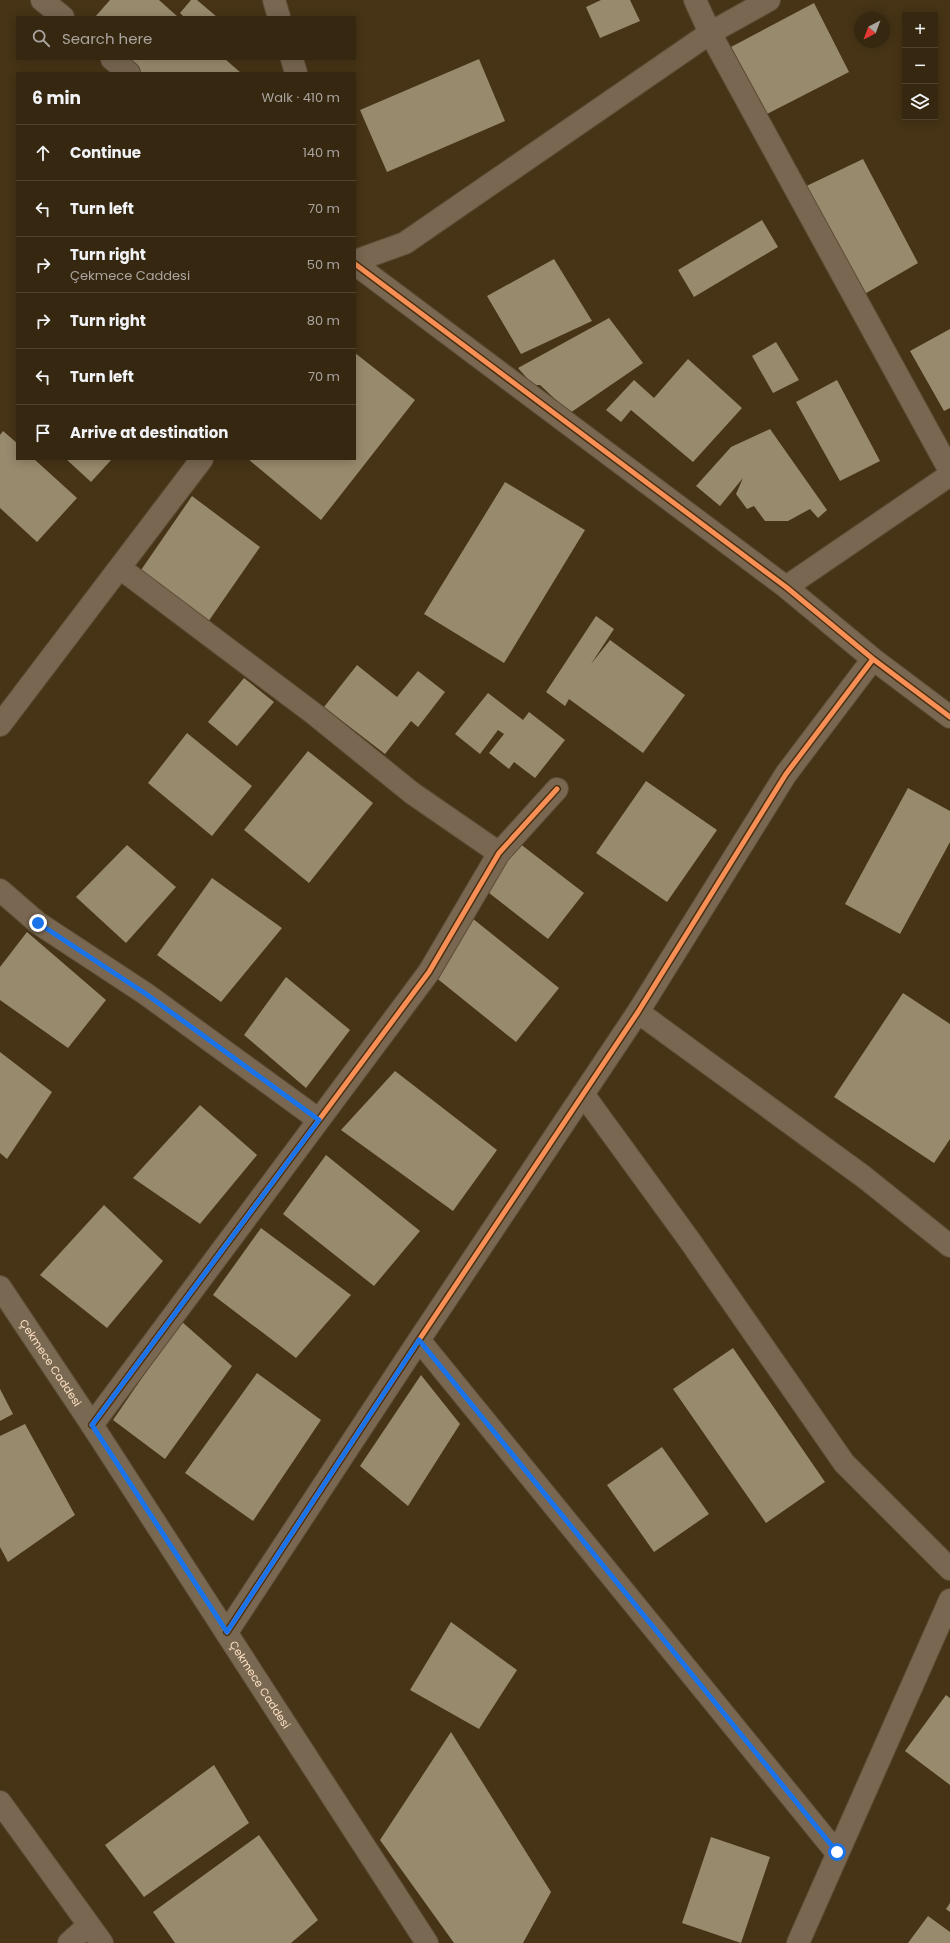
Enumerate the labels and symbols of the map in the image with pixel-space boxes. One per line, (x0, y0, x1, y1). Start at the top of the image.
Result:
north arrow (854, 12, 890, 48)
route end (29, 914, 47, 932)
street label: Çekmece Caddesi (16, 1316, 86, 1410)
street label: Çekmece Caddesi (226, 1638, 294, 1732)
route start (828, 1843, 846, 1861)

